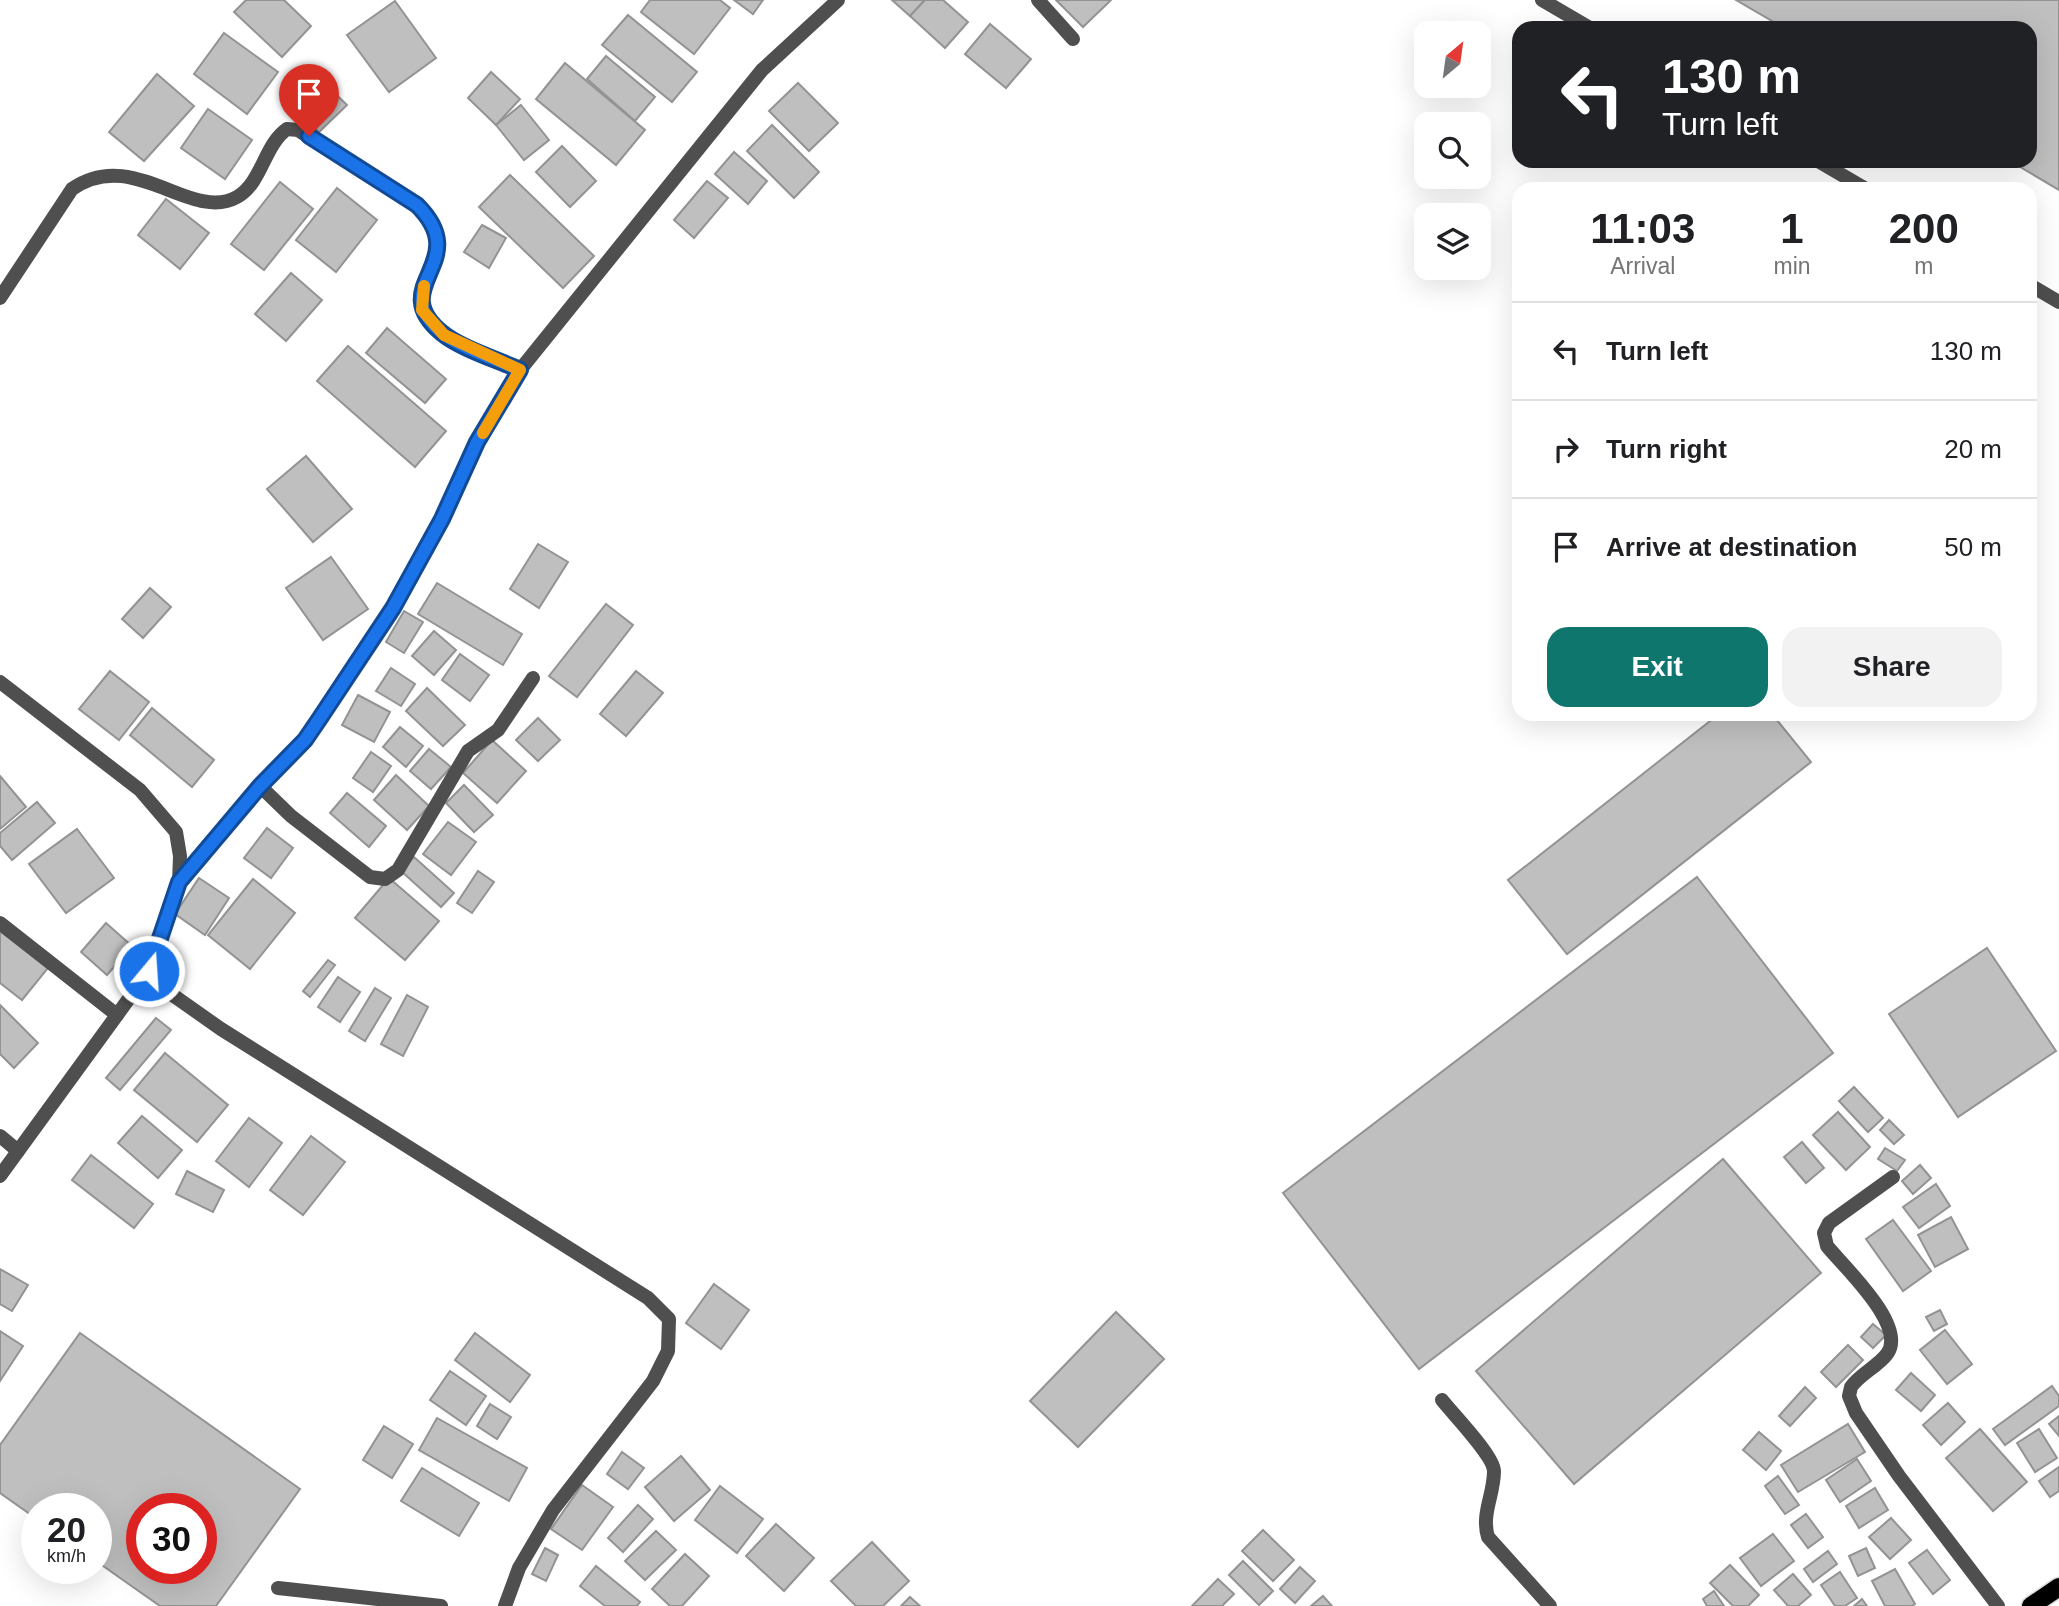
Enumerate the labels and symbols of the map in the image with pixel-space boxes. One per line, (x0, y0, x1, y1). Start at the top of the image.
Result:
north arrow (1414, 21, 1491, 98)
pin (279, 64, 339, 136)
position arrow (112, 934, 186, 1008)
speed limit sign: 30 (126, 1493, 217, 1584)

